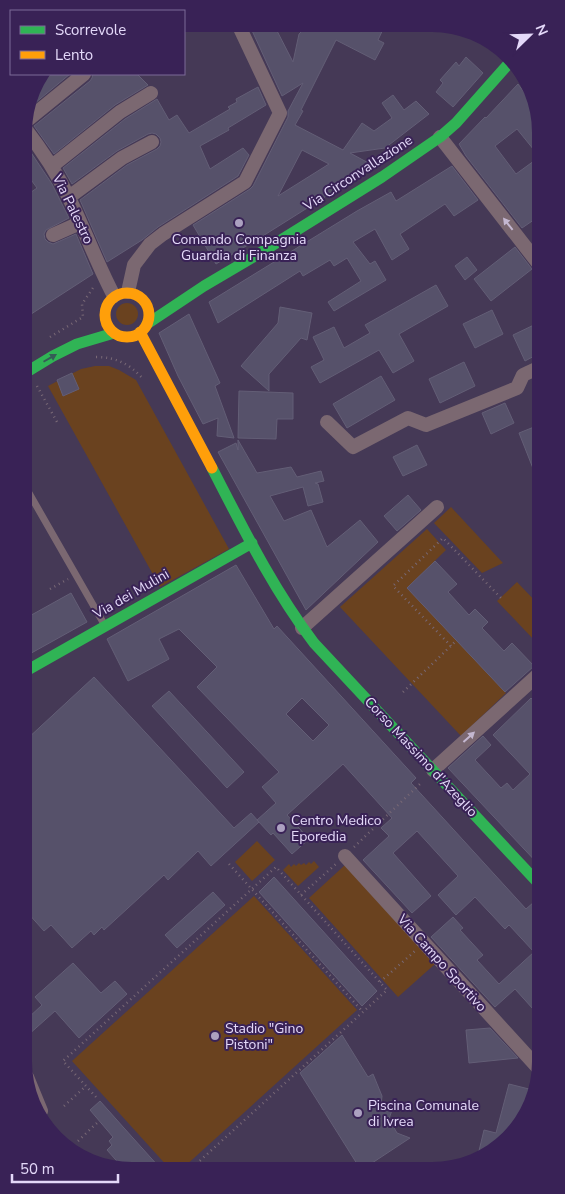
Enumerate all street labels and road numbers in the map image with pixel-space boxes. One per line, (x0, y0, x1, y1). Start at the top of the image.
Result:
street label: Via Circonvallazione (299, 131, 416, 216)
street label: Via Palestro (47, 170, 98, 247)
street label: Via dei Mulini (89, 565, 172, 624)
street label: Corso Massimo d'Azeglio (360, 693, 482, 821)
street label: Via Campo Sportivo (392, 909, 491, 1016)

